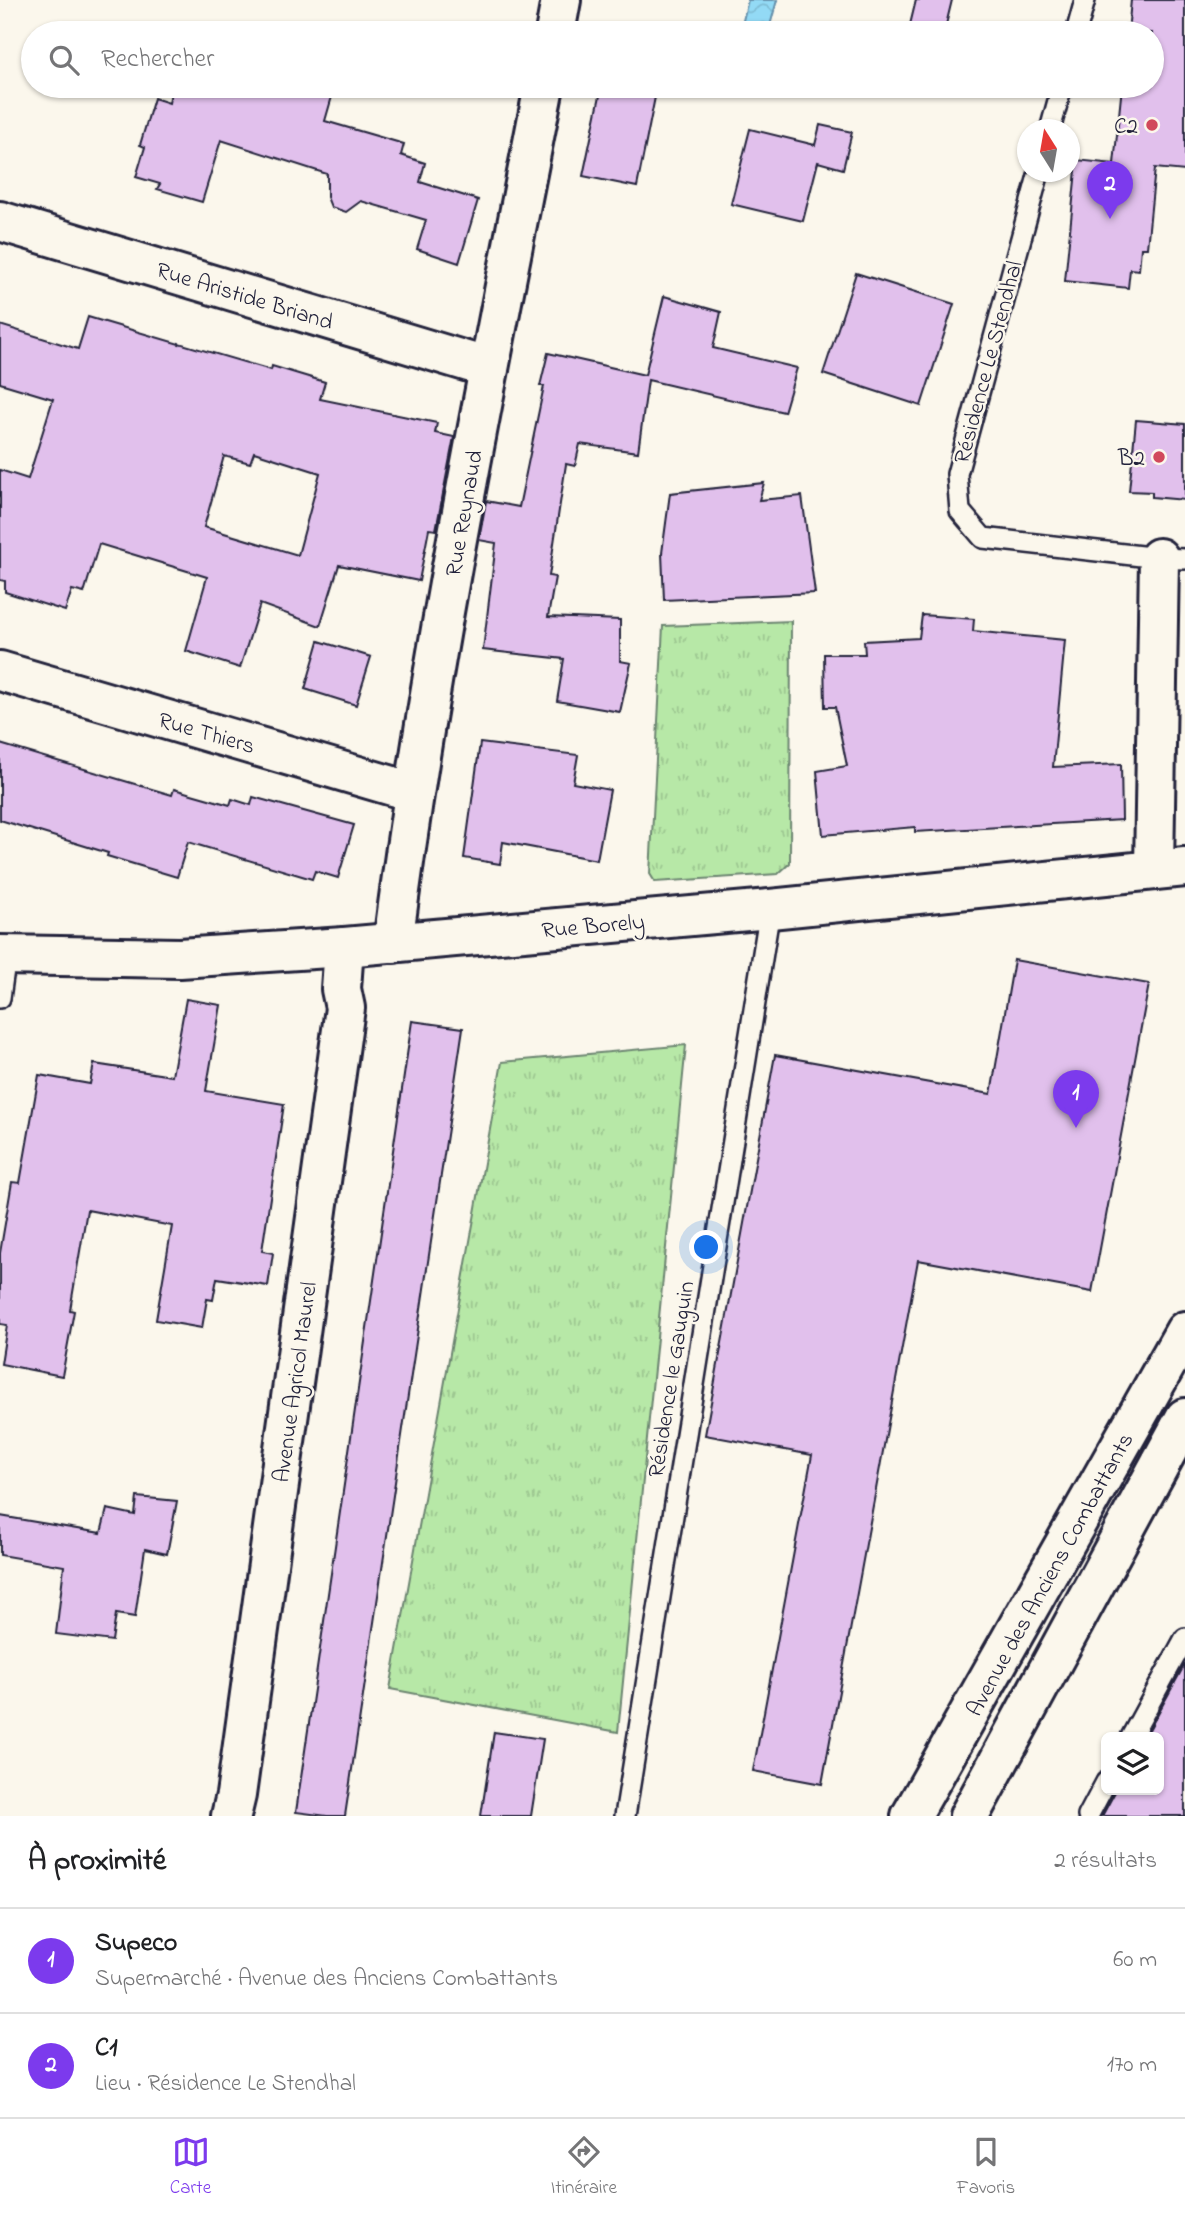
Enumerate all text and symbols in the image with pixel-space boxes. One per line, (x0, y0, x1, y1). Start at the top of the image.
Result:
search box (21, 21, 1164, 98)
icon: search (45, 41, 83, 79)
text: Rechercher (101, 41, 214, 79)
place label: C2 (1114, 111, 1138, 144)
marker: C2 (1144, 117, 1160, 133)
north arrow (1017, 119, 1080, 182)
pin: 2 (1087, 161, 1133, 219)
street label: Rue Aristide Briand (152, 255, 337, 340)
street label: Résidence Le Stendhal (946, 258, 1032, 468)
place label: B2 (1117, 443, 1145, 476)
street label: Rue Reynaud (438, 448, 495, 579)
marker: B2 (1151, 449, 1167, 465)
street label: Rue Thiers (154, 705, 259, 764)
street label: Rue Borely (540, 907, 646, 950)
pin: 1 (1053, 1070, 1099, 1128)
your location (689, 1230, 723, 1264)
street label: Résidence le Gauguin (641, 1279, 705, 1480)
street label: Avenue Agricol Maurel (266, 1280, 328, 1485)
street label: Avenue des Anciens Combattants (959, 1427, 1143, 1723)
map controls (1101, 1732, 1164, 1795)
button: layers (1101, 1732, 1164, 1795)
text: À proximité (28, 1840, 166, 1884)
text: 2 résultats (1054, 1845, 1157, 1878)
text: Supeco (95, 1925, 177, 1963)
text: 1 (47, 1944, 55, 1977)
text: 60 m (1113, 1944, 1157, 1977)
text: Supermarché · Avenue des Anciens Combattants (95, 1963, 558, 1996)
text: C1 (95, 2030, 118, 2068)
text: 2 (45, 2049, 57, 2082)
text: 170 m (1107, 2049, 1157, 2082)
text: Lieu · Résidence Le Stendhal (95, 2068, 356, 2101)
tab: Carte (170, 2133, 211, 2202)
tab: Itinéraire (551, 2133, 617, 2202)
tab: Favoris (956, 2133, 1015, 2202)

